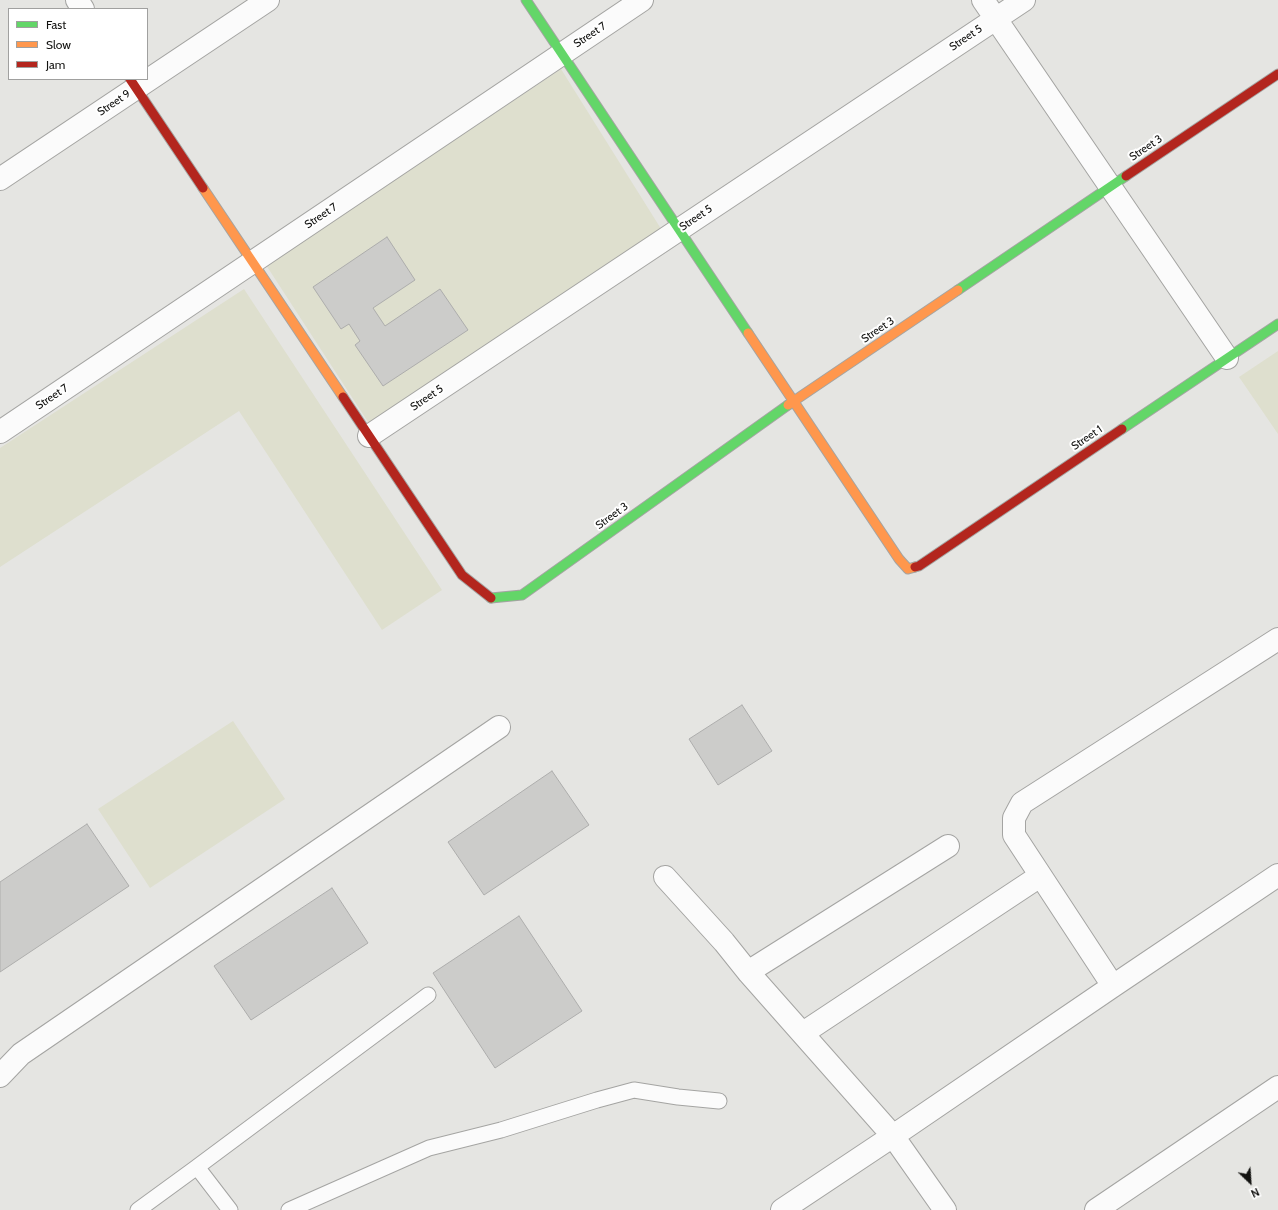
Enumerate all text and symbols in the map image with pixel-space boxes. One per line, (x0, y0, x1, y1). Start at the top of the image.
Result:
legend (8, 8, 148, 80)
text: Fast (46, 17, 66, 32)
street label: Street 7 (571, 19, 609, 51)
street label: Street 5 (947, 22, 985, 54)
text: Slow (46, 37, 71, 52)
text: Jam (46, 57, 65, 72)
street label: Street 9 (95, 87, 133, 119)
street label: Street 3 (1127, 132, 1165, 164)
street label: Street 7 (302, 200, 340, 232)
street label: Street 5 (677, 202, 715, 234)
street label: Street 3 (859, 314, 897, 346)
street label: Street 7 (33, 381, 71, 413)
street label: Street 5 (408, 382, 446, 414)
street label: Street 1 (1069, 423, 1105, 453)
street label: Street 3 (593, 500, 631, 532)
north arrow (1230, 1162, 1270, 1202)
text: N (1249, 1185, 1262, 1201)

